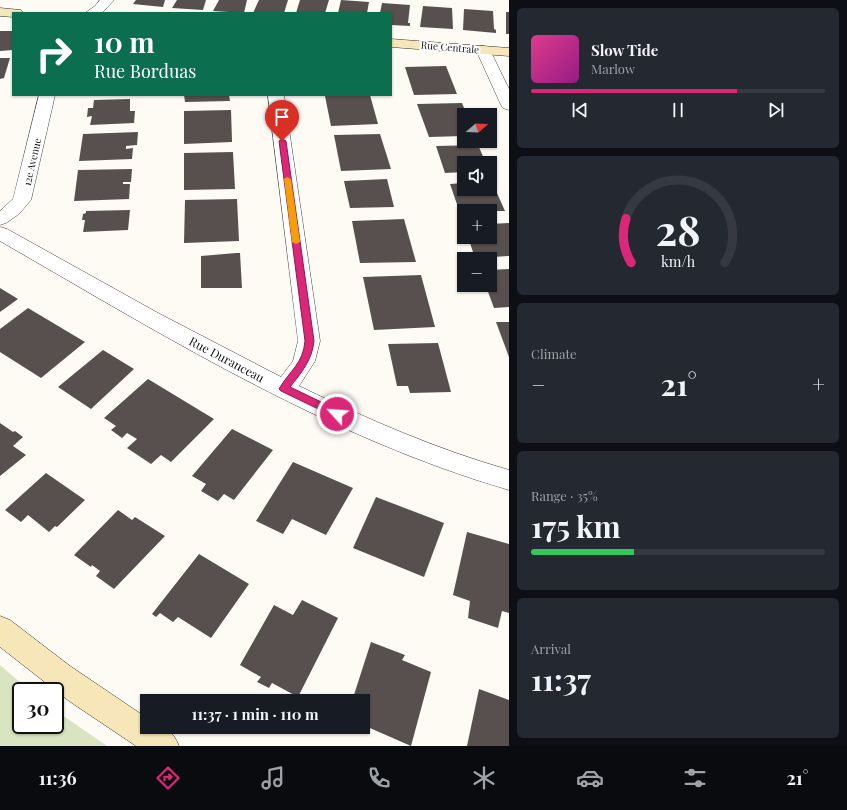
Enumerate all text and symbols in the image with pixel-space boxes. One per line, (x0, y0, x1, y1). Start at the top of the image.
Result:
text: 10 m (94, 23, 155, 60)
icon: right (28, 28, 80, 80)
street label: Rue Centrale (420, 37, 480, 57)
text: Slow Tide (591, 40, 658, 60)
text: Rue Borduas (94, 59, 196, 83)
text: Marlow (591, 60, 635, 77)
icon: previous (569, 99, 591, 121)
icon: pause (667, 99, 689, 121)
icon: next (765, 99, 787, 121)
pin (265, 100, 299, 141)
icon: arrive (271, 106, 293, 128)
north arrow (457, 108, 497, 148)
map controls (457, 108, 497, 292)
street label: 12e Avenue (20, 137, 44, 187)
button: sound (457, 156, 497, 196)
text: 28 (655, 201, 701, 256)
button: + (457, 204, 497, 244)
button: − (457, 252, 497, 292)
text: km/h (661, 252, 696, 271)
street label: Rue Duranceau (187, 333, 267, 386)
text: Climate (531, 345, 577, 362)
text: 21° (660, 364, 697, 404)
text: − (531, 369, 545, 399)
text: + (812, 369, 825, 399)
position arrow (316, 393, 358, 435)
text: Range · 35% (531, 487, 598, 504)
text: 175 km (531, 506, 621, 546)
text: Arrival (531, 640, 571, 657)
text: 11:37 (531, 659, 591, 699)
speed limit sign: 30 (12, 682, 64, 734)
text: 11:37 · 1 min · 110 m (192, 704, 318, 724)
icon: directions (154, 764, 182, 792)
icon: music (259, 764, 287, 792)
icon: phone (365, 764, 393, 792)
icon: climate (470, 764, 498, 792)
icon: car (576, 764, 604, 792)
icon: filters (681, 764, 709, 792)
text: 11:36 (39, 766, 77, 790)
text: 21° (786, 766, 808, 790)

